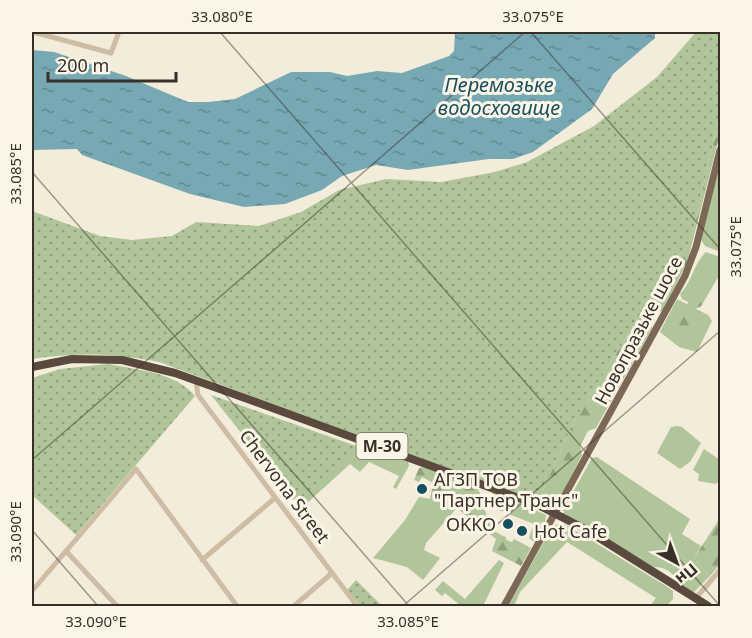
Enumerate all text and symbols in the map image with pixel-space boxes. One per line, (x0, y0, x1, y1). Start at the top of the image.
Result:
text: 33.080°E (191, 6, 253, 26)
text: 33.075°E (502, 6, 564, 26)
scale bar (48, 45, 176, 83)
text: 200 m (57, 53, 109, 77)
water label: Перемозьке водосховище (438, 71, 560, 121)
text: 33.085°E (5, 143, 25, 205)
text: 33.075°E (725, 216, 745, 278)
street label: Новопразьке шосе (589, 252, 687, 408)
street label: Chervona Street (234, 424, 336, 548)
road number: М-30 (356, 433, 407, 459)
place label: АГЗП ТОВ "Партнер Транс" (434, 467, 578, 512)
marker: АГЗП ТОВ "Партнер Транс" (415, 482, 429, 496)
text: 33.090°E (5, 501, 25, 563)
place label: OKKO (446, 512, 496, 536)
marker: OKKO (501, 517, 515, 531)
place label: Hot Cafe (534, 519, 607, 543)
marker: Hot Cafe (515, 524, 529, 538)
north arrow (647, 533, 707, 593)
text: Пн (671, 559, 703, 590)
text: 33.090°E (65, 611, 127, 631)
text: 33.085°E (377, 611, 439, 631)

